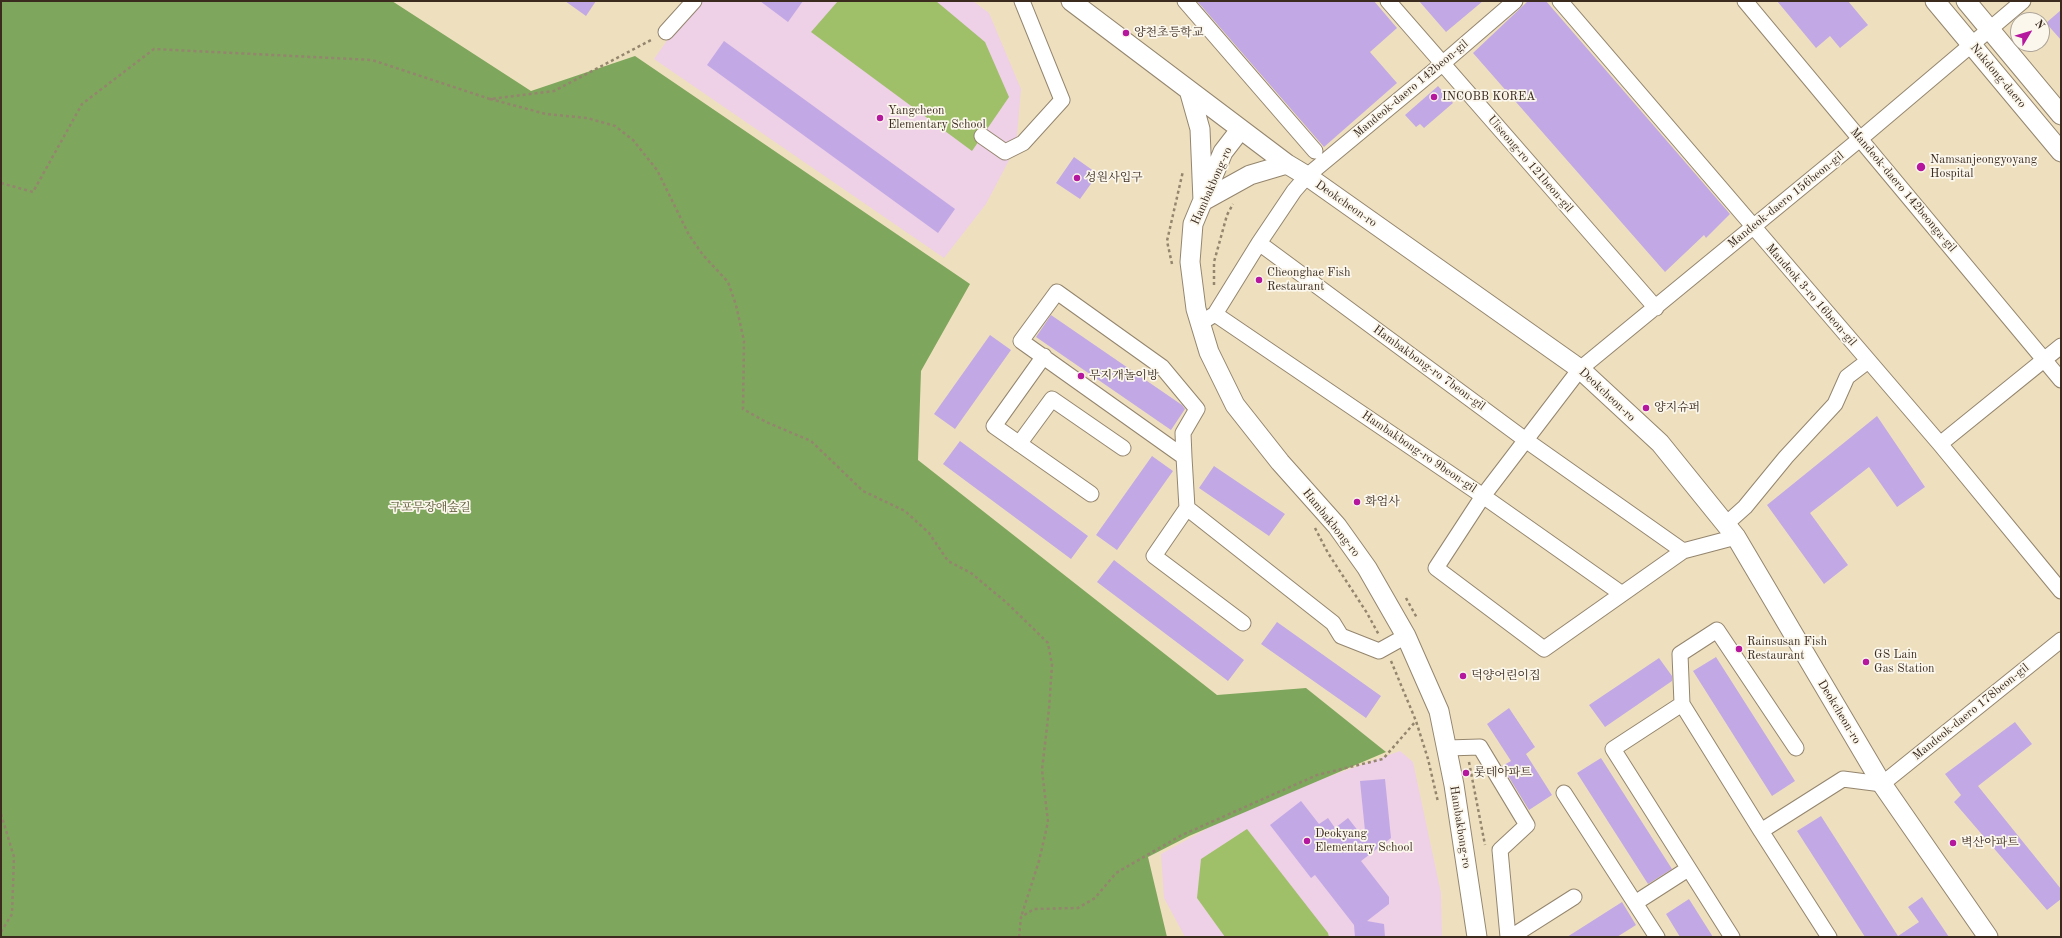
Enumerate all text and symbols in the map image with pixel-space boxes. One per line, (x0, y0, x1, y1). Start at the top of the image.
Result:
north arrow (2010, 12, 2050, 52)
text: N (2032, 18, 2046, 32)
place label: 양천초등학교 (1134, 26, 1204, 40)
marker: 양천초등학교 (1121, 28, 1131, 38)
street label: Mandeok-daero 142beon-gil (1351, 37, 1471, 141)
street label: Nakdong-daero (1967, 41, 2029, 111)
place label: INCOBB KOREA (1442, 90, 1535, 104)
marker: INCOBB KOREA (1429, 92, 1439, 102)
place label: Yangcheon Elementary School (888, 104, 986, 132)
marker: Yangcheon Elementary School (875, 113, 885, 123)
street label: Uiseong-ro 121beon-gil (1484, 113, 1576, 215)
street label: Mandeok-daero 142beonga-gil (1847, 125, 1959, 255)
street label: Hambakbong-ro (1188, 145, 1236, 227)
street label: Mandeok-daero 156beon-gil (1725, 149, 1847, 251)
place label: Namsanjeongyoyang Hospital (1930, 153, 2037, 181)
marker: Namsanjeongyoyang Hospital (1915, 161, 1927, 173)
place label: 성원사입구 (1085, 171, 1143, 185)
marker: 성원사입구 (1072, 173, 1082, 183)
street label: Deokcheon-ro (1312, 177, 1380, 231)
street label: Mandeok 3-ro 16beon-gil (1763, 241, 1859, 349)
place label: Cheonghae Fish Restaurant (1267, 266, 1350, 294)
marker: Cheonghae Fish Restaurant (1254, 275, 1264, 285)
street label: Hambakbong-ro 7beon-gil (1370, 322, 1488, 414)
street label: Deokcheon-ro (1576, 365, 1638, 425)
place label: 무지개놀이방 (1089, 369, 1159, 383)
marker: 무지개놀이방 (1076, 371, 1086, 381)
place label: 양지슈퍼 (1654, 401, 1700, 415)
marker: 양지슈퍼 (1641, 403, 1651, 413)
street label: Hambakbong-ro 9beon-gil (1359, 408, 1479, 496)
street label: Hambakbong-ro (1299, 486, 1363, 560)
place label: 화엄사 (1365, 495, 1400, 509)
marker: 화엄사 (1352, 497, 1362, 507)
park label: 구포무장애숲길 (389, 501, 471, 515)
place label: Rainsusan Fish Restaurant (1747, 635, 1827, 663)
marker: Rainsusan Fish Restaurant (1734, 644, 1744, 654)
place label: GS Lain Gas Station (1874, 648, 1935, 676)
marker: GS Lain Gas Station (1861, 657, 1871, 667)
street label: Mandeok-daero 178beon-gil (1910, 661, 2032, 763)
place label: 덕양어린이집 (1471, 669, 1541, 683)
marker: 덕양어린이집 (1458, 671, 1468, 681)
street label: Deokcheon-ro (1814, 677, 1864, 747)
place label: 롯데아파트 (1474, 766, 1532, 780)
marker: 롯데아파트 (1461, 768, 1471, 778)
street label: Hambakbong-ro (1446, 785, 1474, 869)
place label: Deokyang Elementary School (1315, 827, 1413, 855)
marker: Deokyang Elementary School (1302, 836, 1312, 846)
place label: 벽산아파트 (1961, 836, 2019, 850)
marker: 벽산아파트 (1948, 838, 1958, 848)

